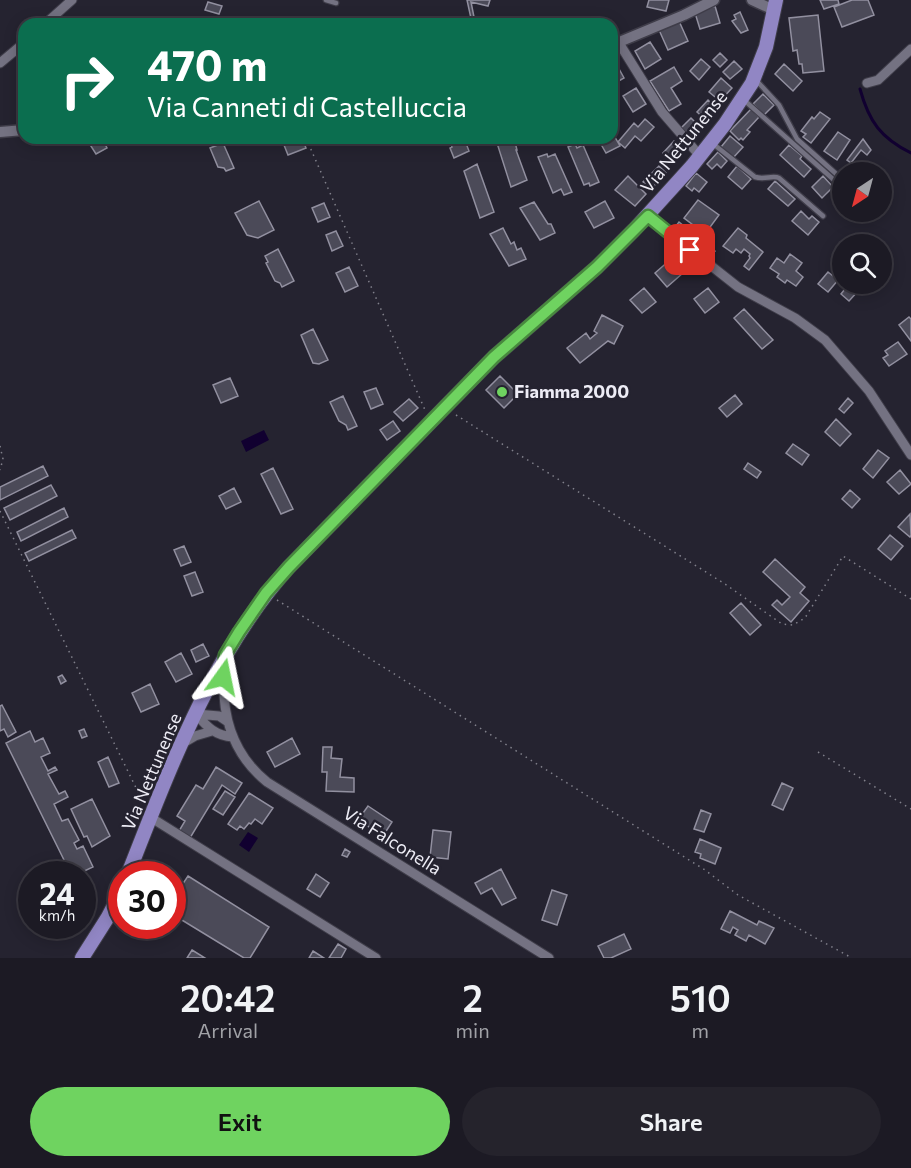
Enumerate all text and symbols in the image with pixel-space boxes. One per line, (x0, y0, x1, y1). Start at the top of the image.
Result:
text: 470 m (147, 38, 267, 90)
icon: right (48, 42, 126, 120)
street label: Via Nettunense (635, 86, 731, 197)
text: Via Canneti di Castelluccia (147, 90, 467, 123)
north arrow (832, 162, 892, 222)
map controls (832, 162, 892, 294)
pin (664, 224, 715, 275)
icon: arrive (673, 233, 706, 266)
button: search (832, 234, 892, 294)
place label: Fiamma 2000 (514, 380, 629, 402)
marker: Fiamma 2000 (495, 385, 509, 399)
position arrow (191, 645, 255, 709)
street label: Via Nettunense (116, 710, 186, 834)
street label: Via Falconella (339, 801, 446, 879)
speed limit sign: 30 (108, 861, 186, 939)
text: 24 (39, 874, 75, 911)
text: km/h (39, 906, 75, 924)
text: 20:42 (180, 975, 275, 1019)
text: 2 (462, 975, 483, 1019)
text: 510 (670, 975, 731, 1019)
text: Arrival (198, 1018, 258, 1042)
text: min (456, 1018, 490, 1042)
text: m (692, 1018, 709, 1042)
button: Exit (30, 1087, 450, 1156)
button: Share (462, 1087, 881, 1156)

